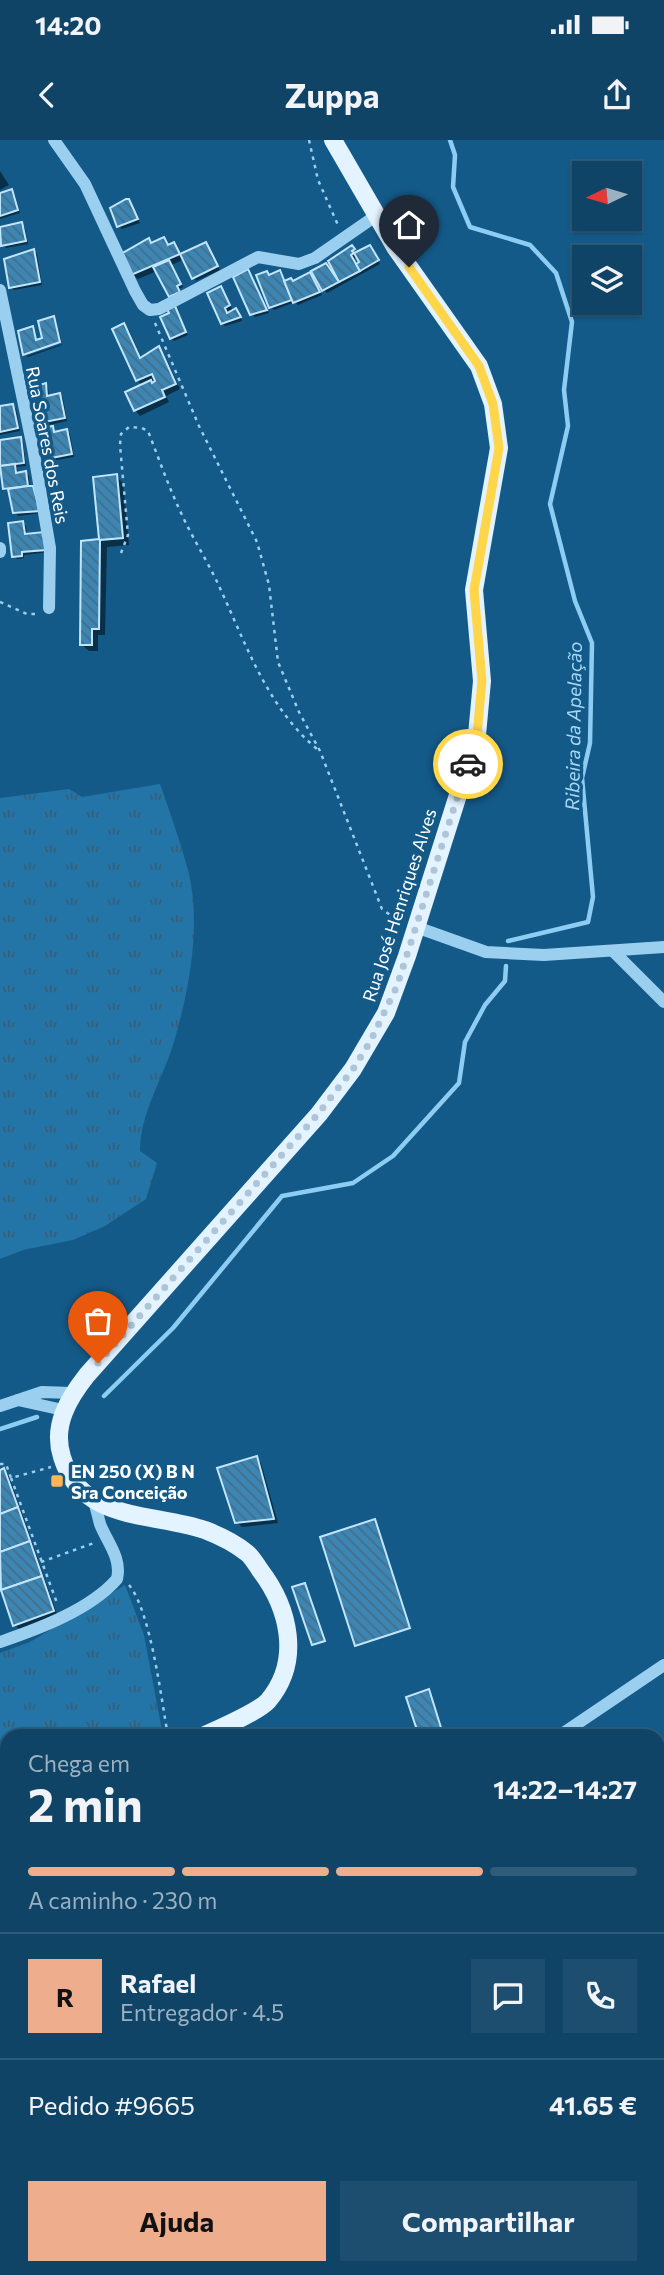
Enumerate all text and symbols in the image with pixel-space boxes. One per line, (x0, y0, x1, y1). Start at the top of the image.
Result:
text: 14:20 (35, 9, 102, 40)
text: Zuppa (285, 75, 380, 115)
icon: back (28, 76, 66, 114)
icon: share (598, 76, 636, 114)
north arrow (572, 161, 642, 231)
map controls (572, 161, 642, 315)
pin (379, 195, 439, 267)
icon: home (390, 206, 428, 244)
button: layers (572, 245, 642, 315)
street label: Rua Soares dos Reis (22, 364, 74, 526)
water label: Ribeira da Apelação (560, 641, 586, 811)
courier (433, 729, 503, 799)
icon: car (449, 745, 487, 783)
street label: Rua José Henriques Alves (357, 805, 441, 1005)
pin (68, 1291, 128, 1363)
icon: bag (79, 1302, 117, 1340)
place label: EN 250 (X) B N Sra Conceição (71, 1460, 195, 1503)
marker: EN 250 (X) B N Sra Conceição (49, 1473, 65, 1489)
text: Chega em (28, 1749, 130, 1777)
text: 14:22–14:27 (493, 1773, 637, 1804)
text: 2 min (28, 1775, 143, 1831)
text: A caminho · 230 m (28, 1886, 217, 1914)
button: chat (471, 1959, 545, 2033)
button: phone (563, 1959, 637, 2033)
text: Rafael (120, 1967, 196, 1998)
text: R (56, 1981, 74, 2012)
text: Entregador · 4.5 (120, 1998, 284, 2026)
text: Pedido #9665 (28, 2089, 195, 2120)
text: 41.65 € (549, 2089, 637, 2120)
button: Ajuda (28, 2181, 326, 2261)
button: Compartilhar (340, 2181, 637, 2261)

